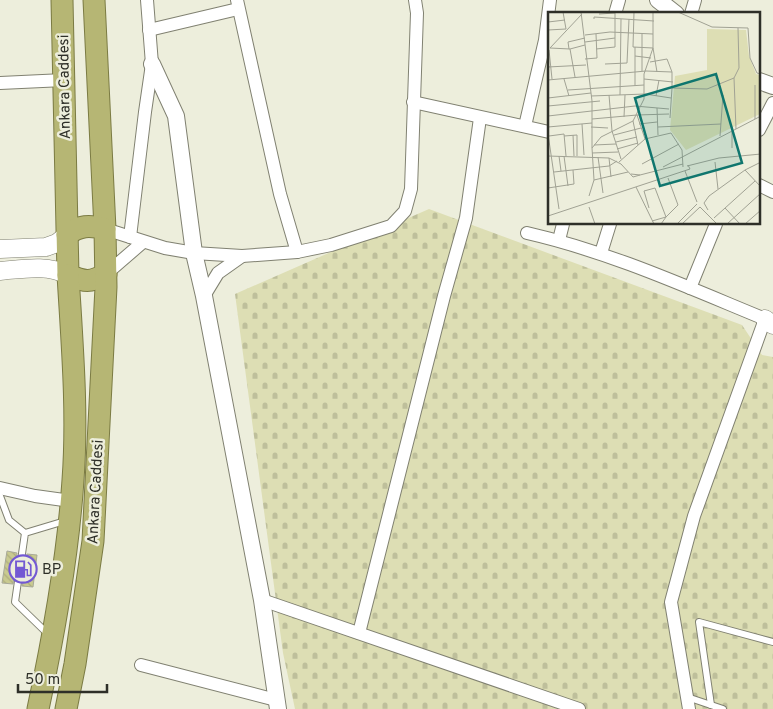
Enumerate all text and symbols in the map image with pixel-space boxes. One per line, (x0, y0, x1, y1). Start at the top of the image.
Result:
inset map (548, 12, 760, 225)
street label: Ankara Caddesi (55, 34, 76, 139)
street label: Ankara Caddesi (84, 439, 109, 545)
fuel station icon: BP (8, 554, 38, 584)
place label: BP (42, 561, 61, 580)
scale bar (18, 662, 106, 694)
text: 50 m (25, 671, 60, 690)

